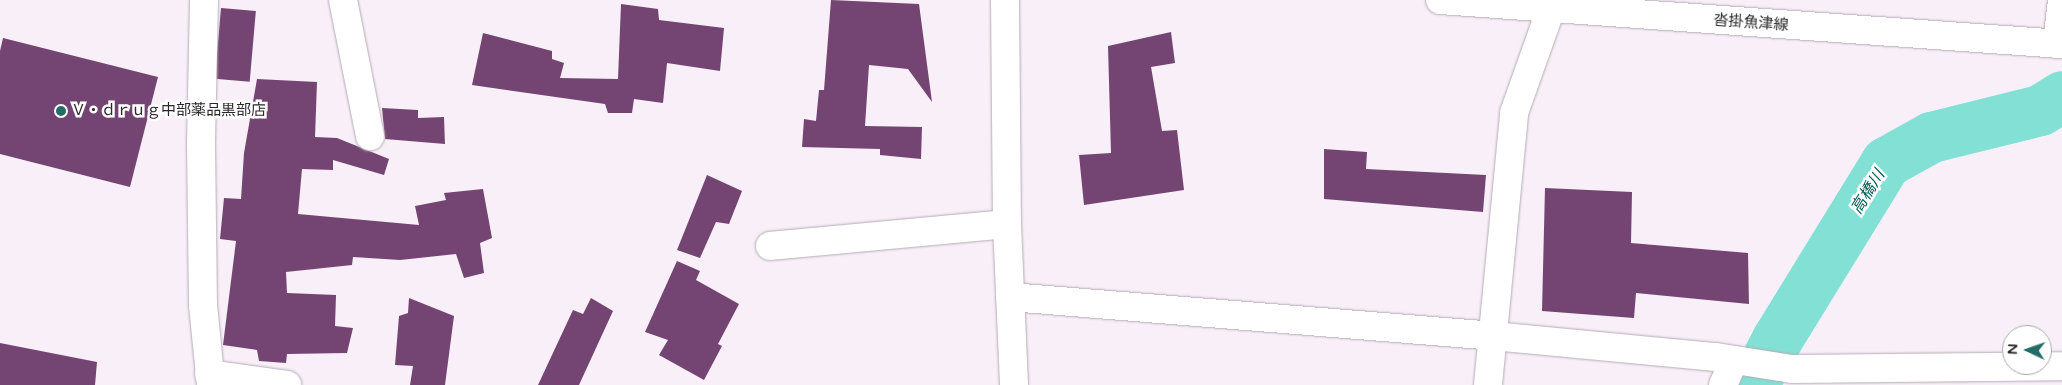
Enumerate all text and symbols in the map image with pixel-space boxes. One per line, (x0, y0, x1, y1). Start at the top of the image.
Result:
street label: 沓掛魚津線 (1713, 11, 1789, 35)
place label: Ｖ・ｄｒｕｇ中部薬品黒部店 (71, 102, 266, 120)
marker: Ｖ・ｄｒｕｇ中部薬品黒部店 (55, 105, 67, 117)
water label: 高橋川 (1847, 167, 1889, 217)
north arrow (2002, 325, 2052, 375)
text: N (2004, 343, 2021, 355)

